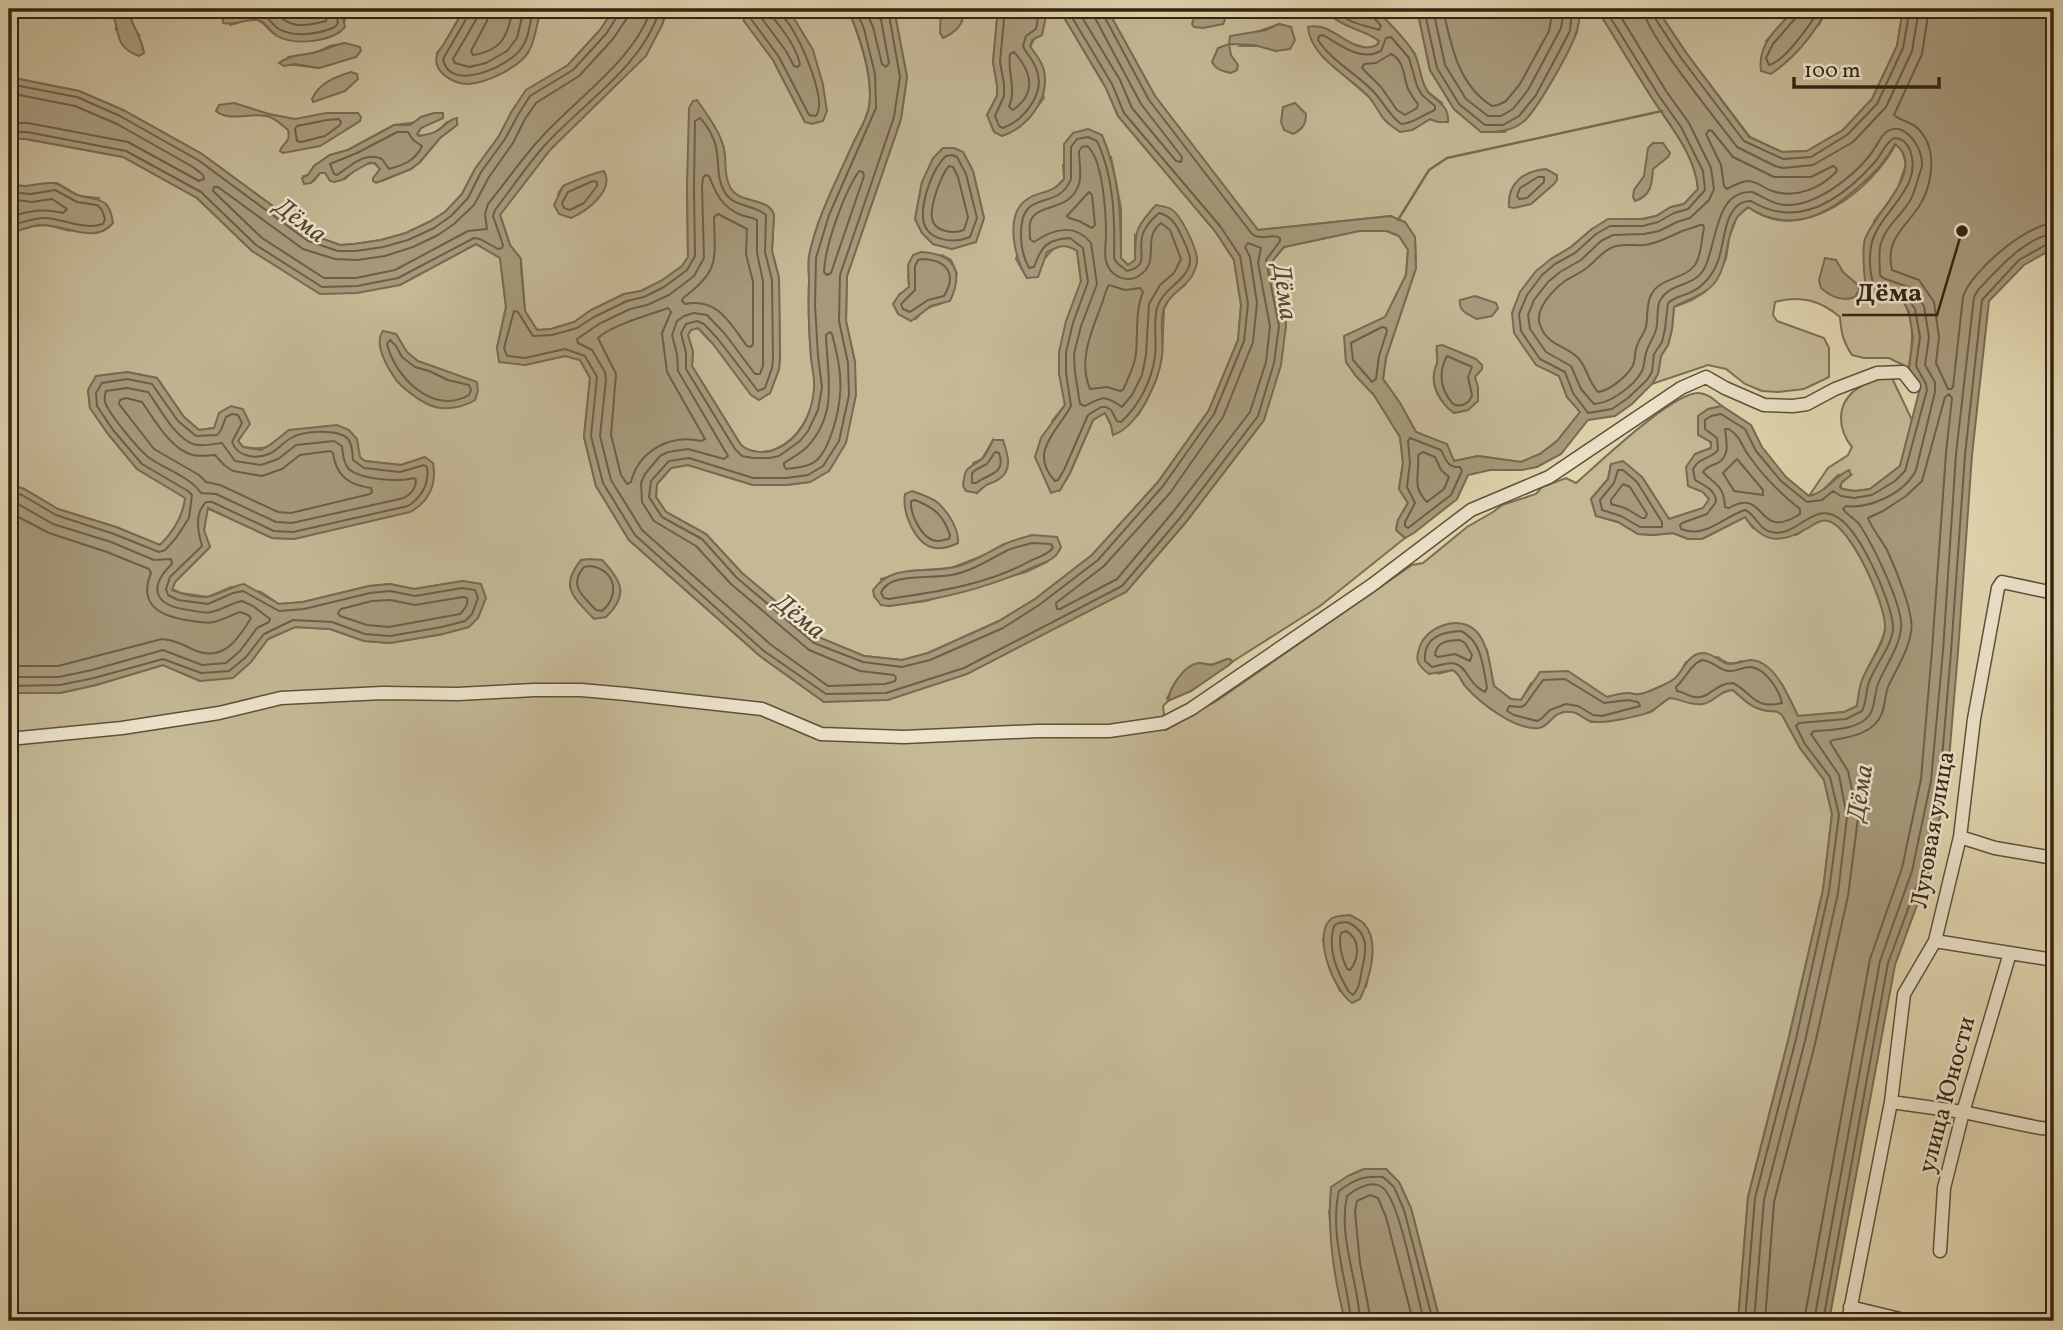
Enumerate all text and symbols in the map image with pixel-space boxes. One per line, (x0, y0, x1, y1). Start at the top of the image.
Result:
scale bar (1794, 46, 1939, 90)
text: 100 m (1804, 57, 1861, 86)
water label: Дёма (265, 188, 334, 253)
water label: Дёма (1262, 259, 1306, 323)
callout: Дёма (1842, 268, 1937, 315)
text: Дёма (1856, 276, 1922, 312)
water label: Дёма (764, 584, 832, 649)
street label: Луговая улица (1903, 749, 1965, 911)
water label: Дёма (1838, 762, 1883, 826)
street label: улица Юности (1911, 1013, 1985, 1177)

